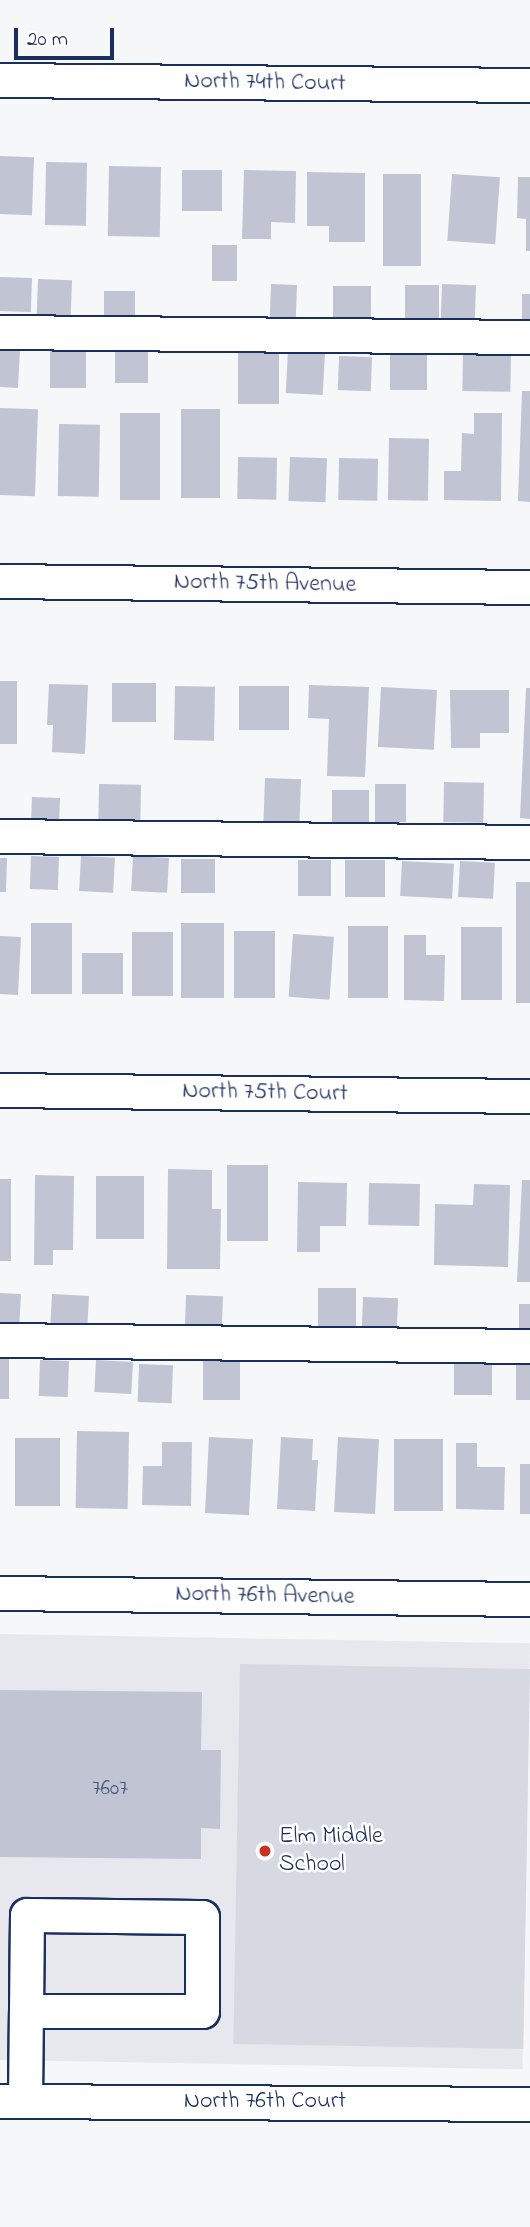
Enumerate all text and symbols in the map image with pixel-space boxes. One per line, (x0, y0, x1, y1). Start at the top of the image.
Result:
scale bar (18, 14, 117, 58)
text: 20 m (27, 25, 68, 55)
street label: North 74th Court (184, 67, 346, 99)
street label: North 75th Avenue (174, 568, 356, 600)
street label: North 75th Court (182, 1077, 348, 1109)
street label: North 76th Avenue (175, 1580, 355, 1612)
house number: 7607 (92, 1776, 128, 1802)
place label: Elm Middle School (279, 1823, 383, 1879)
marker: Elm Middle School (257, 1843, 273, 1859)
street label: North 76th Court (184, 2088, 346, 2116)

